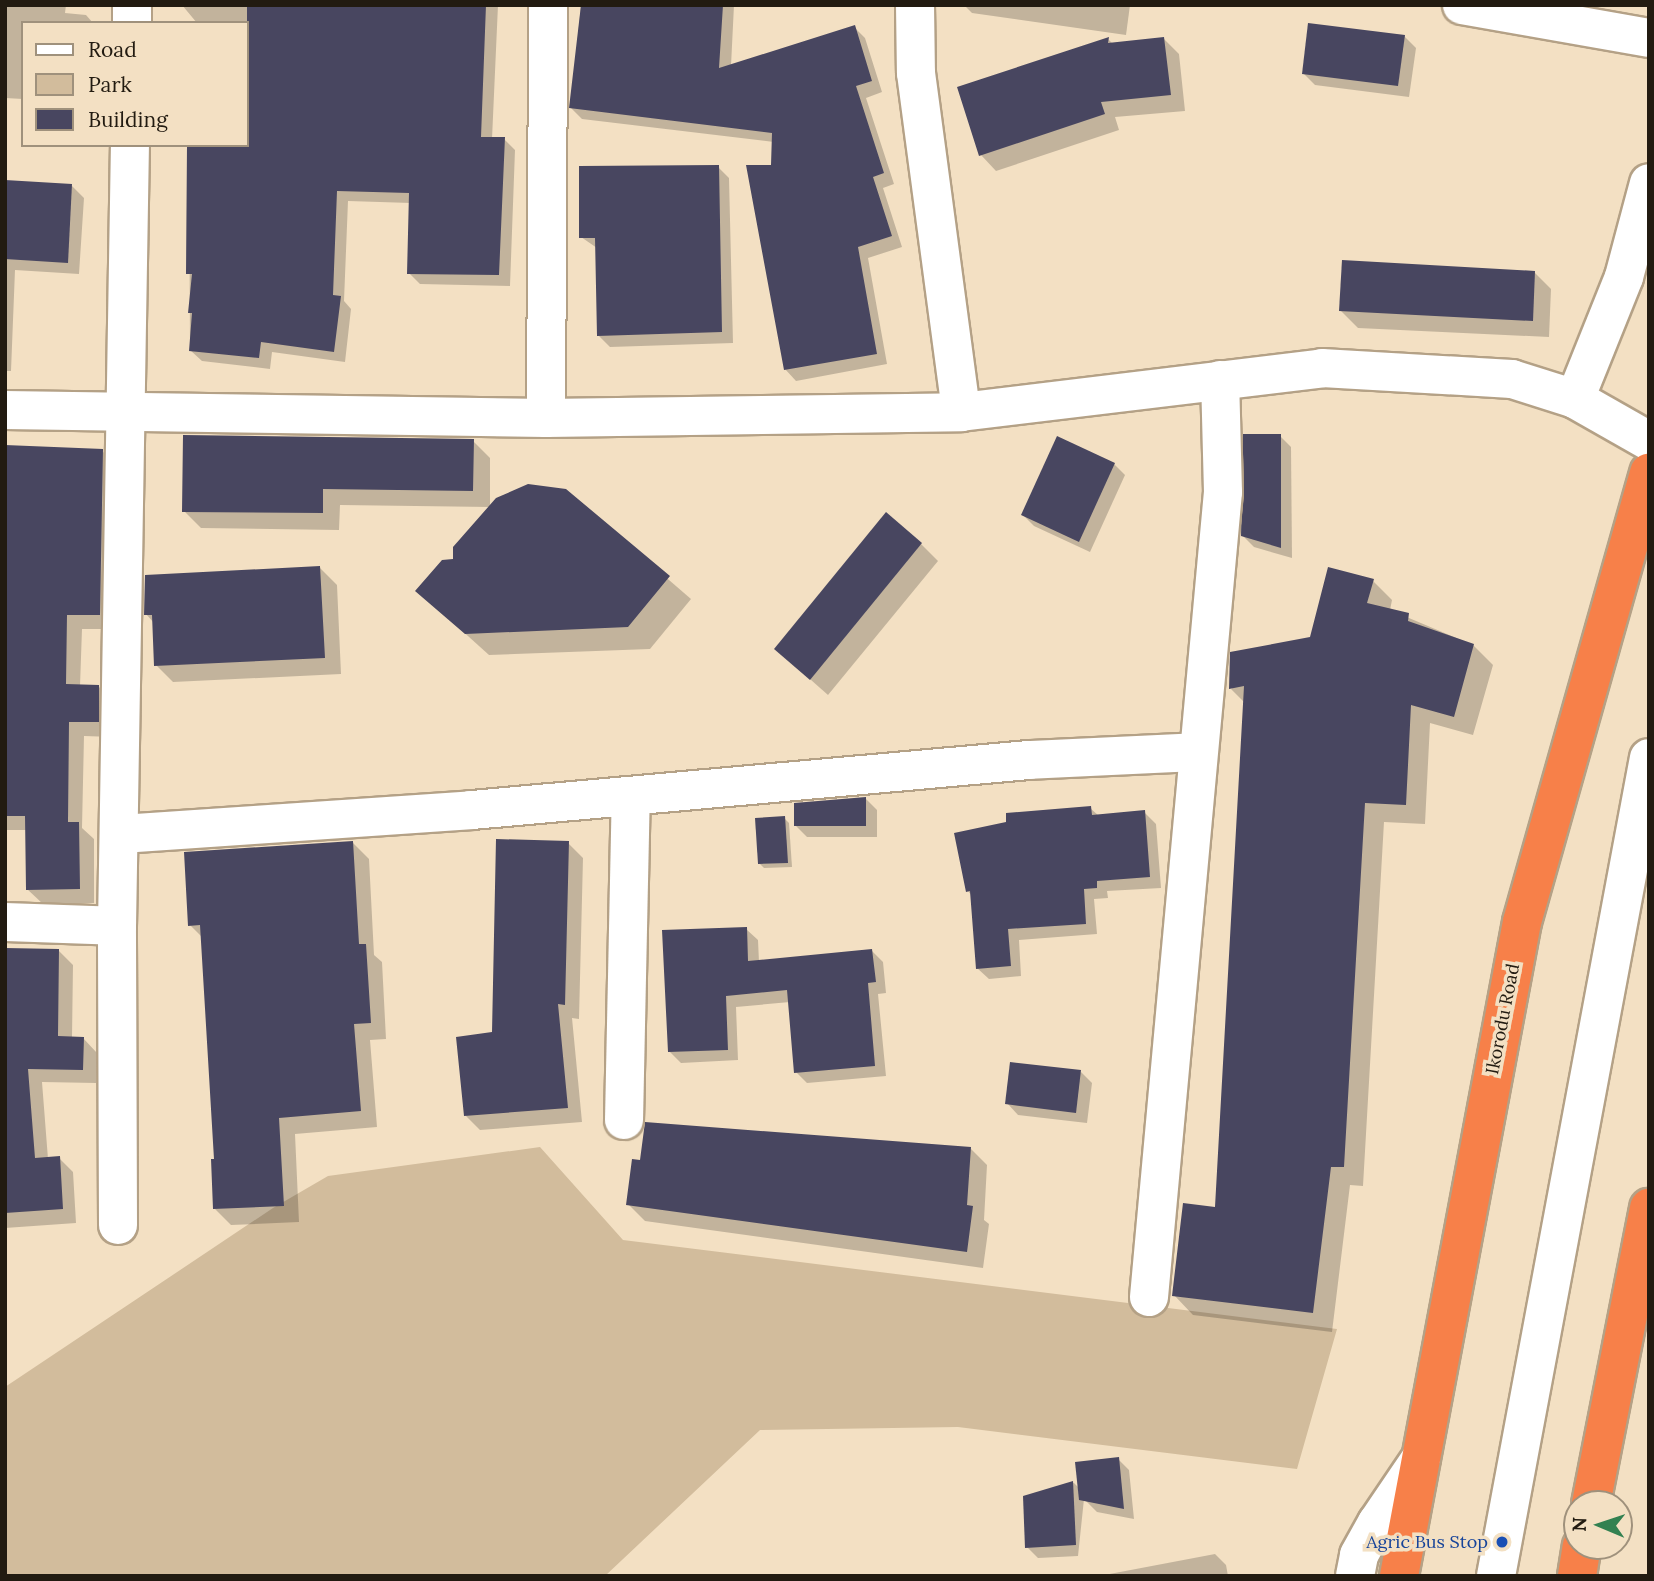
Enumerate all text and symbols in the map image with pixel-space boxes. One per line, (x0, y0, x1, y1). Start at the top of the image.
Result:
legend (21, 21, 248, 147)
text: Road (88, 36, 137, 63)
text: Park (88, 71, 132, 98)
text: Building (88, 106, 168, 133)
street label: Ikorodu Road (1482, 962, 1524, 1076)
north arrow (1563, 1490, 1633, 1560)
text: N (1567, 1517, 1591, 1532)
place label: Agric Bus Stop (1366, 1531, 1488, 1553)
marker: Agric Bus Stop (1494, 1534, 1510, 1550)

